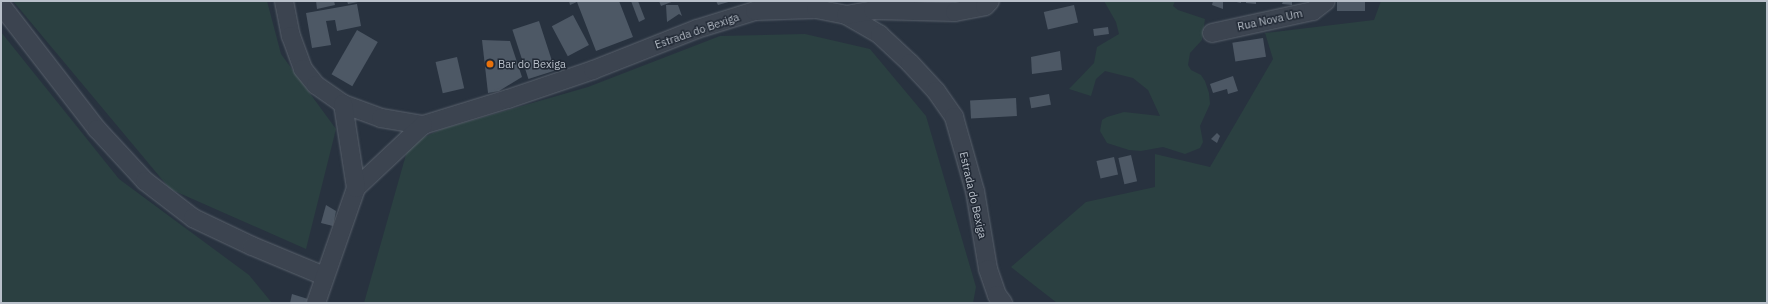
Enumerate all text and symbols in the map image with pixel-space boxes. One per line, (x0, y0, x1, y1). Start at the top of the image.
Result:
street label: Rua Nova Um (1236, 7, 1304, 33)
street label: Estrada do Bexiga (653, 10, 741, 52)
place label: Bar do Bexiga (498, 57, 566, 71)
marker: Bar do Bexiga (485, 59, 495, 69)
street label: Estrada do Bexiga (957, 150, 989, 240)

